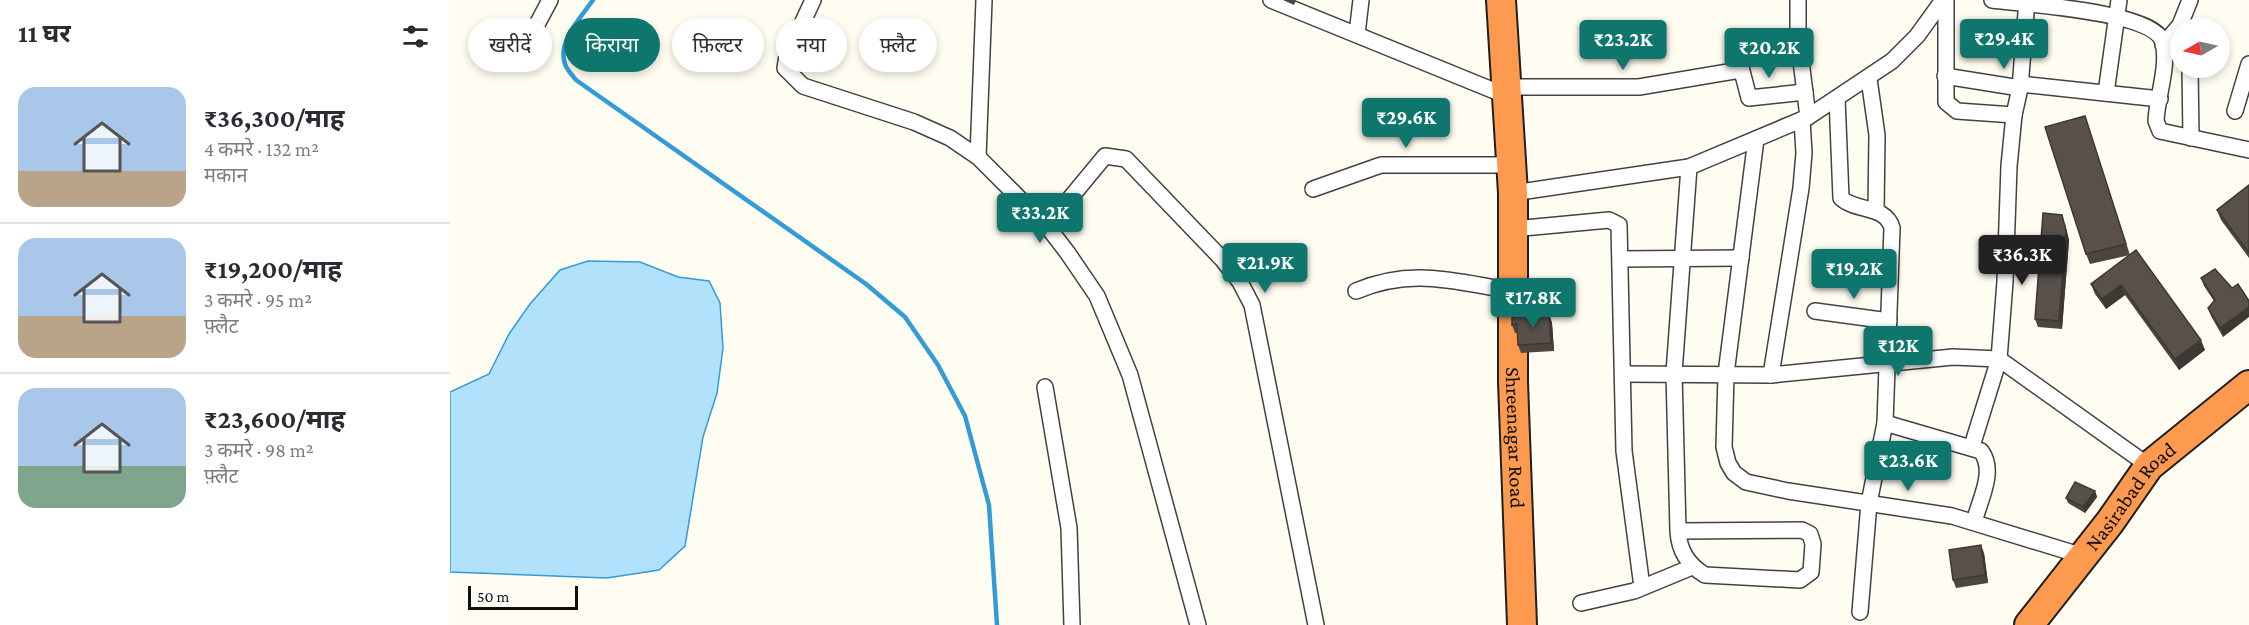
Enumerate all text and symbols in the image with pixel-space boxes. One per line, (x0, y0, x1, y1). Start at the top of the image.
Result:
chip: खरीदें (468, 18, 552, 72)
chip: किराया (564, 18, 660, 72)
chip: फ़िल्टर (672, 18, 764, 72)
chip: नया (776, 18, 847, 72)
chip: फ़्लैट (859, 18, 937, 72)
north arrow (2170, 18, 2230, 78)
map controls (2170, 18, 2230, 78)
text: 11 घर (18, 19, 71, 48)
pin: ₹29.4K (1955, 19, 2053, 70)
icon: filters (399, 20, 432, 53)
pin: ₹23.2K (1574, 20, 1672, 71)
text: ₹29.4K (1974, 27, 2034, 49)
text: ₹23.2K (1594, 28, 1652, 50)
pin: ₹20.2K (1720, 28, 1818, 79)
text: ₹20.2K (1739, 36, 1799, 58)
pin: ₹29.6K (1357, 98, 1455, 149)
text: ₹36,300/माह (204, 104, 344, 133)
text: ₹29.6K (1376, 106, 1436, 128)
icon: home (66, 111, 138, 183)
text: 4 कमरे · 132 m² (204, 138, 319, 160)
text: मकान (204, 164, 248, 186)
pin: ₹33.2K (991, 193, 1089, 244)
text: ₹33.2K (1011, 201, 1069, 223)
pin: ₹36.3K (1973, 235, 2071, 286)
pin: ₹21.9K (1216, 243, 1314, 294)
text: ₹36.3K (1993, 243, 2051, 265)
pin: ₹19.2K (1805, 249, 1903, 300)
text: ₹21.9K (1236, 251, 1294, 273)
text: ₹19,200/माह (204, 255, 342, 284)
text: ₹19.2K (1826, 257, 1882, 279)
icon: home (66, 262, 138, 334)
pin: ₹17.8K (1484, 278, 1582, 329)
text: ₹17.8K (1505, 286, 1561, 308)
text: 3 कमरे · 95 m² (204, 289, 312, 311)
text: फ़्लैट (204, 315, 239, 337)
pin: ₹12K (1862, 326, 1934, 377)
text: ₹12K (1878, 334, 1918, 356)
street label: Shreenagar Road (1501, 367, 1530, 509)
text: ₹23,600/माह (204, 405, 345, 434)
icon: home (66, 412, 138, 484)
street label: Nasirabad Road (2080, 437, 2180, 555)
text: 3 कमरे · 98 m² (204, 439, 314, 461)
pin: ₹23.6K (1859, 441, 1957, 492)
text: ₹23.6K (1878, 449, 1938, 471)
text: फ़्लैट (204, 465, 239, 487)
scale bar (468, 583, 578, 610)
text: 50 m (477, 588, 509, 605)

